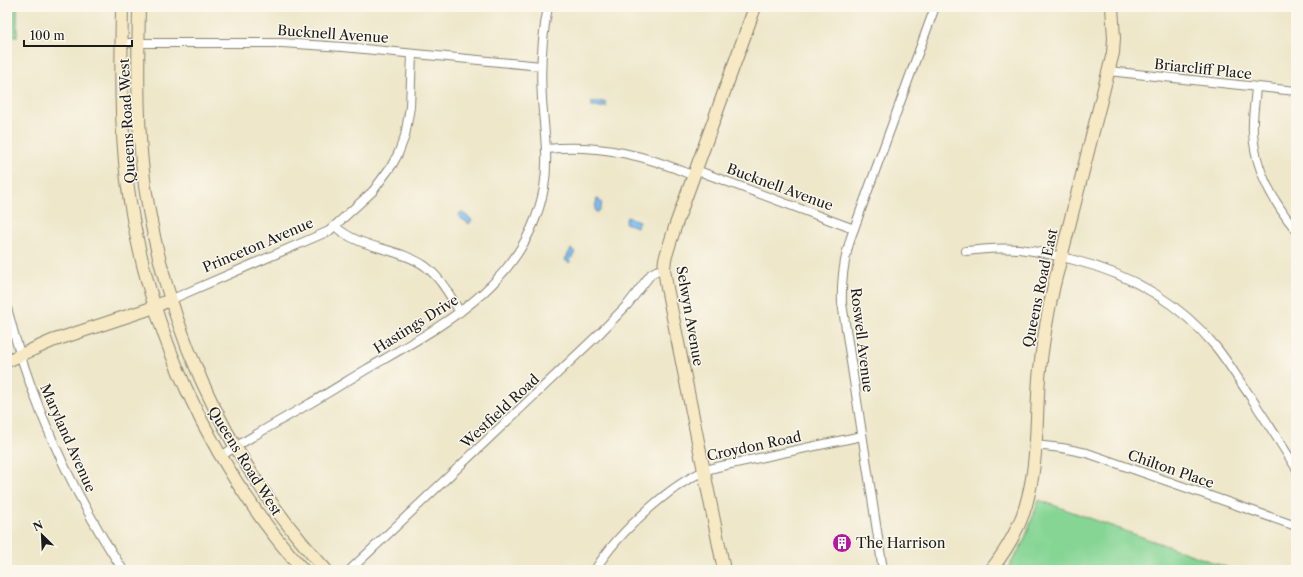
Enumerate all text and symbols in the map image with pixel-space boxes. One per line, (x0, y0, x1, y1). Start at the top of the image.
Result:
street label: Bucknell Avenue (277, 21, 389, 47)
scale bar (24, 22, 132, 48)
text: 100 m (30, 28, 65, 43)
street label: Briarcliff Place (1153, 55, 1253, 83)
street label: Queens Road West (115, 58, 139, 184)
street label: Bucknell Avenue (724, 159, 836, 215)
street label: Princeton Avenue (200, 213, 316, 276)
street label: Queens Road East (1019, 227, 1061, 349)
street label: Selwyn Avenue (672, 265, 708, 368)
street label: Roswell Avenue (847, 287, 877, 393)
street label: Hastings Drive (370, 291, 462, 357)
street label: Westfield Road (456, 370, 543, 453)
street label: Maryland Avenue (36, 381, 100, 495)
street label: Queens Road West (204, 403, 286, 519)
street label: Croydon Road (705, 427, 803, 465)
street label: Chilton Place (1126, 446, 1217, 492)
north arrow (22, 515, 62, 555)
text: N (31, 517, 46, 534)
building icon: The Harrison (831, 532, 853, 554)
place label: The Harrison (856, 534, 946, 552)

